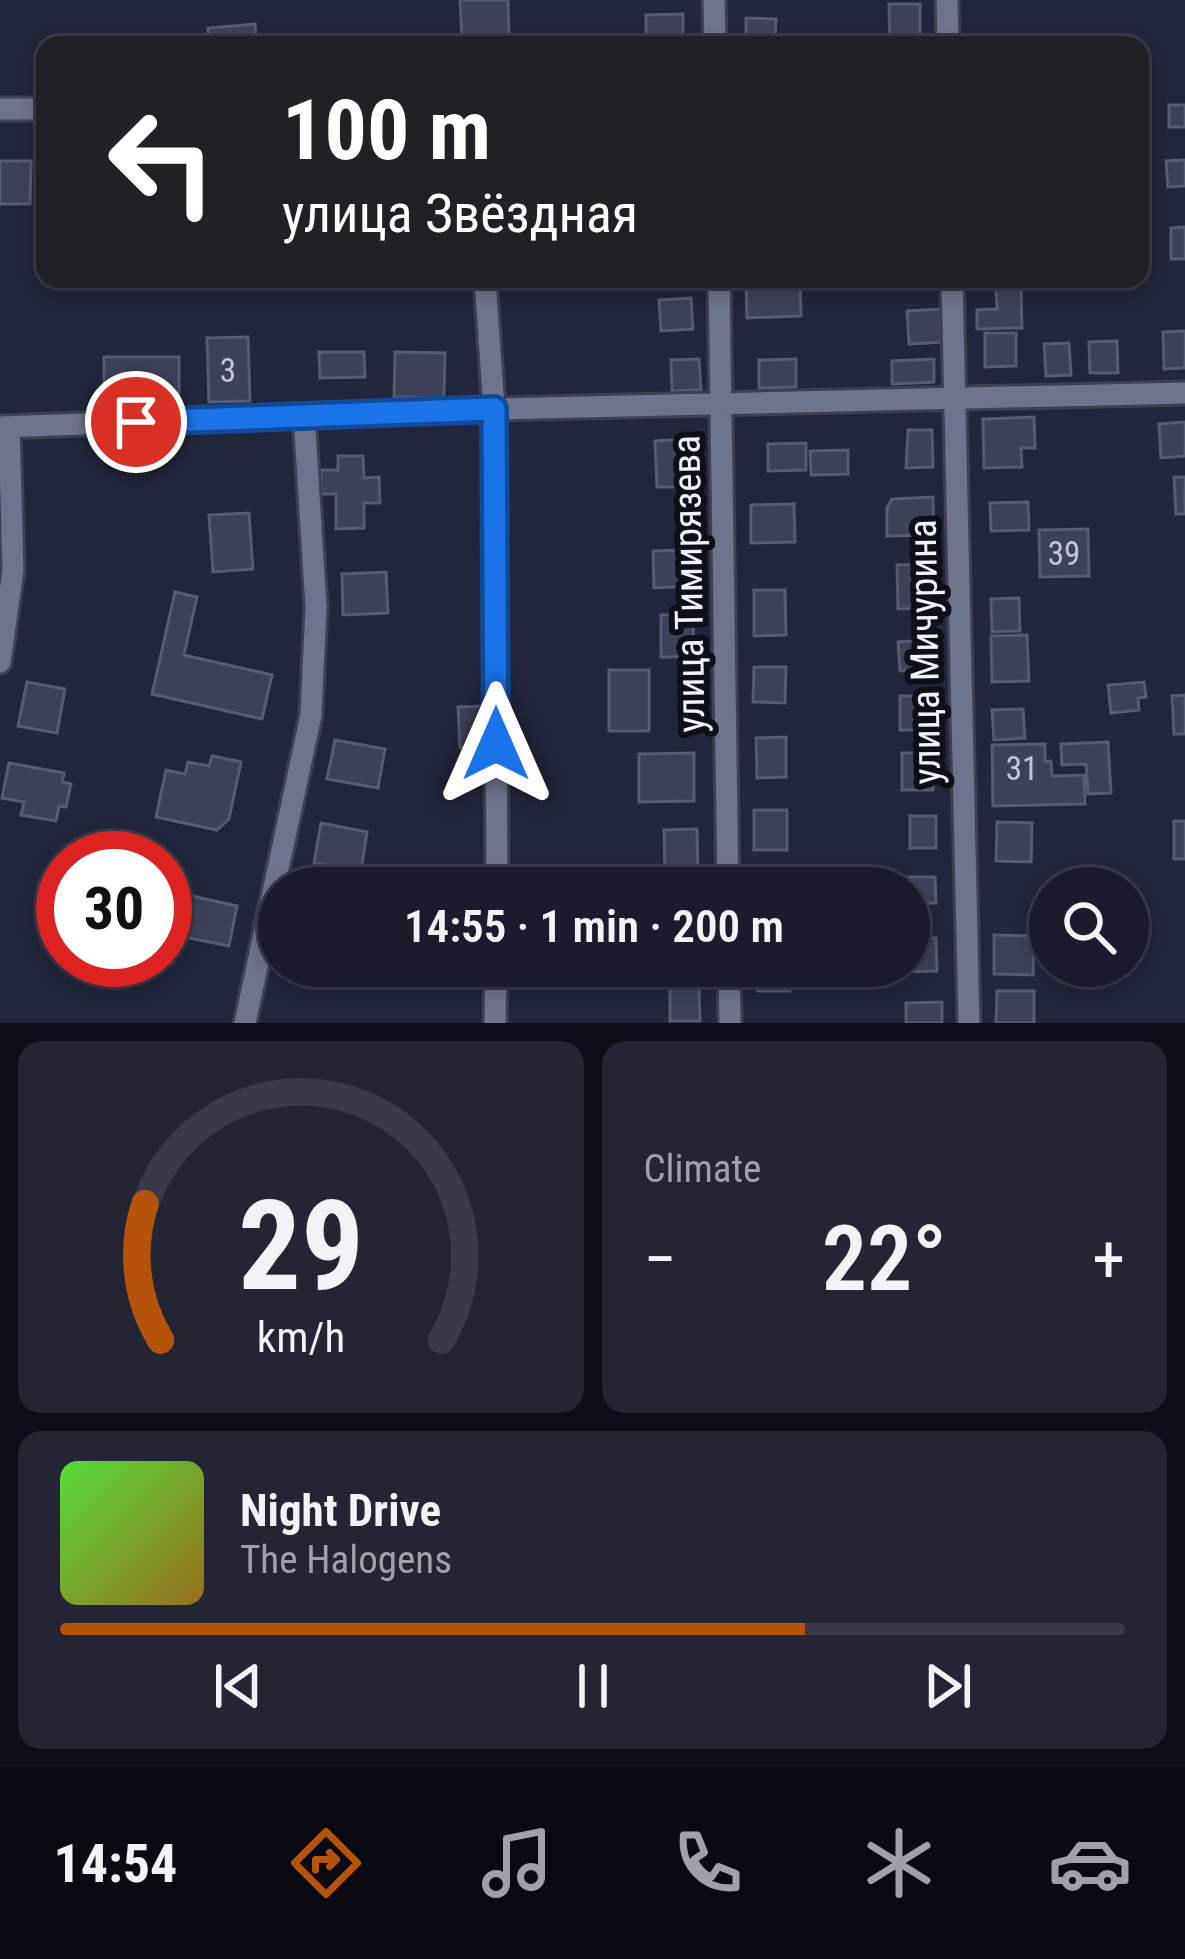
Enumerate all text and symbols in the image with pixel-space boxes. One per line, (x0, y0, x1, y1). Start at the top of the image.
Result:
text: 100 m (282, 81, 491, 180)
icon: left (84, 84, 240, 240)
text: улица Звёздная (282, 182, 638, 245)
house number: 3 (220, 351, 236, 390)
pin (85, 371, 187, 473)
icon: arrive (103, 389, 169, 455)
street label: улица Тимирязева (663, 435, 715, 733)
street label: улица Мичурина (900, 519, 950, 785)
house number: 39 (1048, 534, 1080, 573)
position arrow (433, 681, 559, 807)
house number: 31 (1006, 749, 1038, 788)
speed limit sign: 30 (36, 831, 192, 987)
map controls (1029, 867, 1149, 987)
button: search (1029, 867, 1149, 987)
text: 14:55 · 1 min · 200 m (404, 900, 784, 953)
text: Climate (644, 1146, 761, 1192)
text: 29 (238, 1173, 364, 1319)
text: 22° (822, 1207, 947, 1312)
text: − (644, 1221, 677, 1298)
text: + (1092, 1221, 1125, 1298)
text: km/h (257, 1312, 345, 1362)
text: Night Drive (240, 1484, 441, 1537)
text: The Halogens (240, 1537, 452, 1583)
icon: previous (205, 1653, 271, 1719)
icon: pause (560, 1653, 626, 1719)
icon: next (915, 1653, 981, 1719)
icon: directions (284, 1821, 368, 1905)
icon: music (475, 1821, 559, 1905)
icon: phone (666, 1821, 750, 1905)
icon: climate (857, 1821, 941, 1905)
icon: car (1048, 1821, 1132, 1905)
text: 14:54 (53, 1832, 177, 1895)

